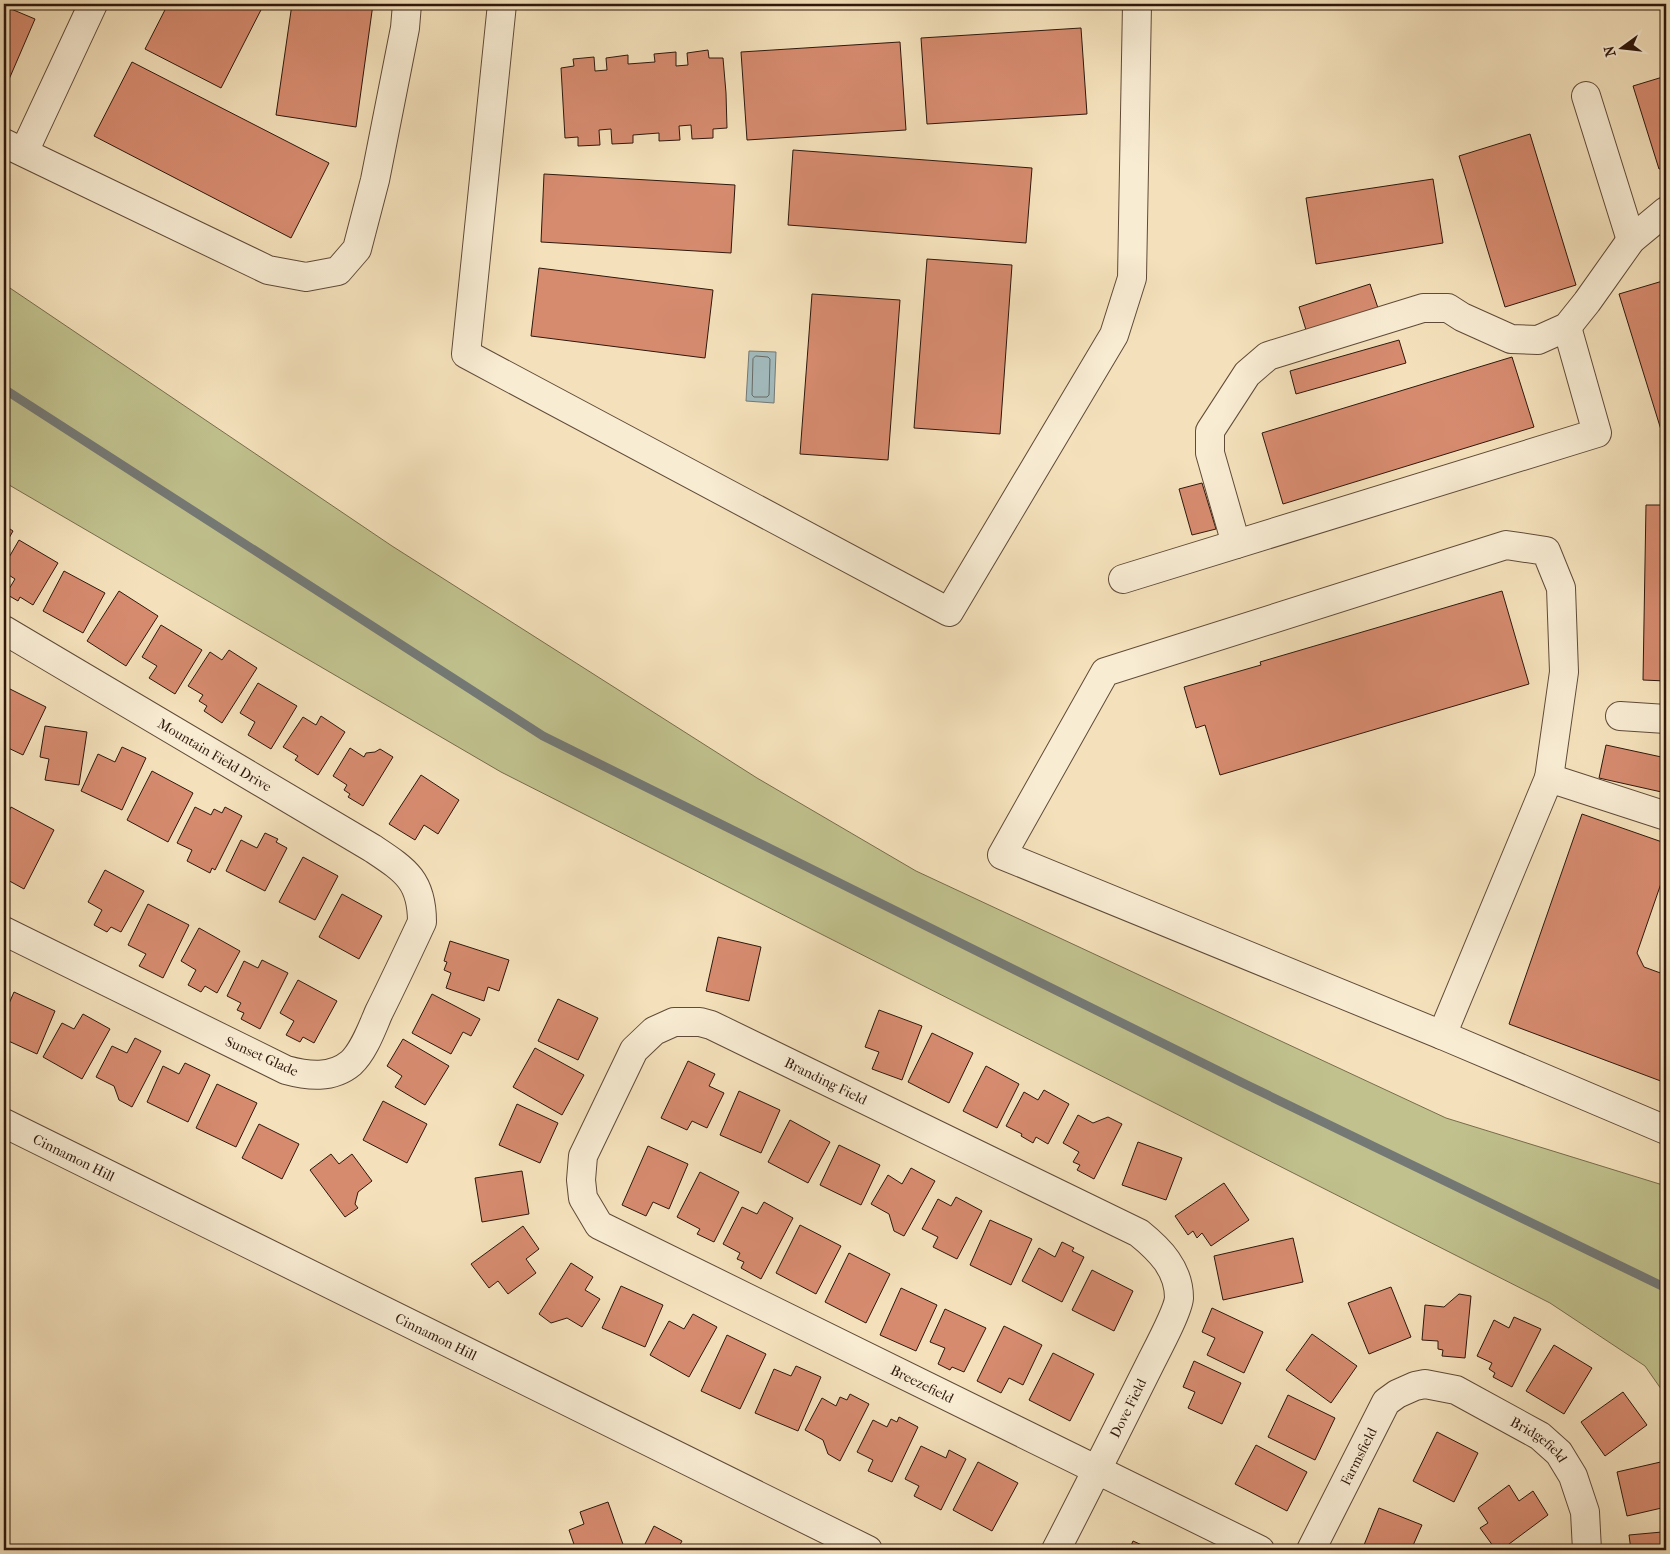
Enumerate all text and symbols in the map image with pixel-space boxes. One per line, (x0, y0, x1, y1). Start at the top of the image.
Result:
north arrow (1598, 22, 1648, 72)
text: N (1600, 44, 1620, 59)
street label: Mountain Field Drive (155, 715, 275, 796)
street label: Sunset Glade (223, 1033, 301, 1080)
street label: Branding Field (782, 1054, 870, 1109)
street label: Cinnamon Hill (30, 1131, 117, 1185)
street label: Cinnamon Hill (392, 1310, 480, 1364)
street label: Breezefield (888, 1362, 957, 1407)
street label: Dove Field (1106, 1376, 1150, 1441)
street label: Bridgefield (1507, 1413, 1571, 1466)
street label: Farmsfield (1337, 1424, 1381, 1488)

